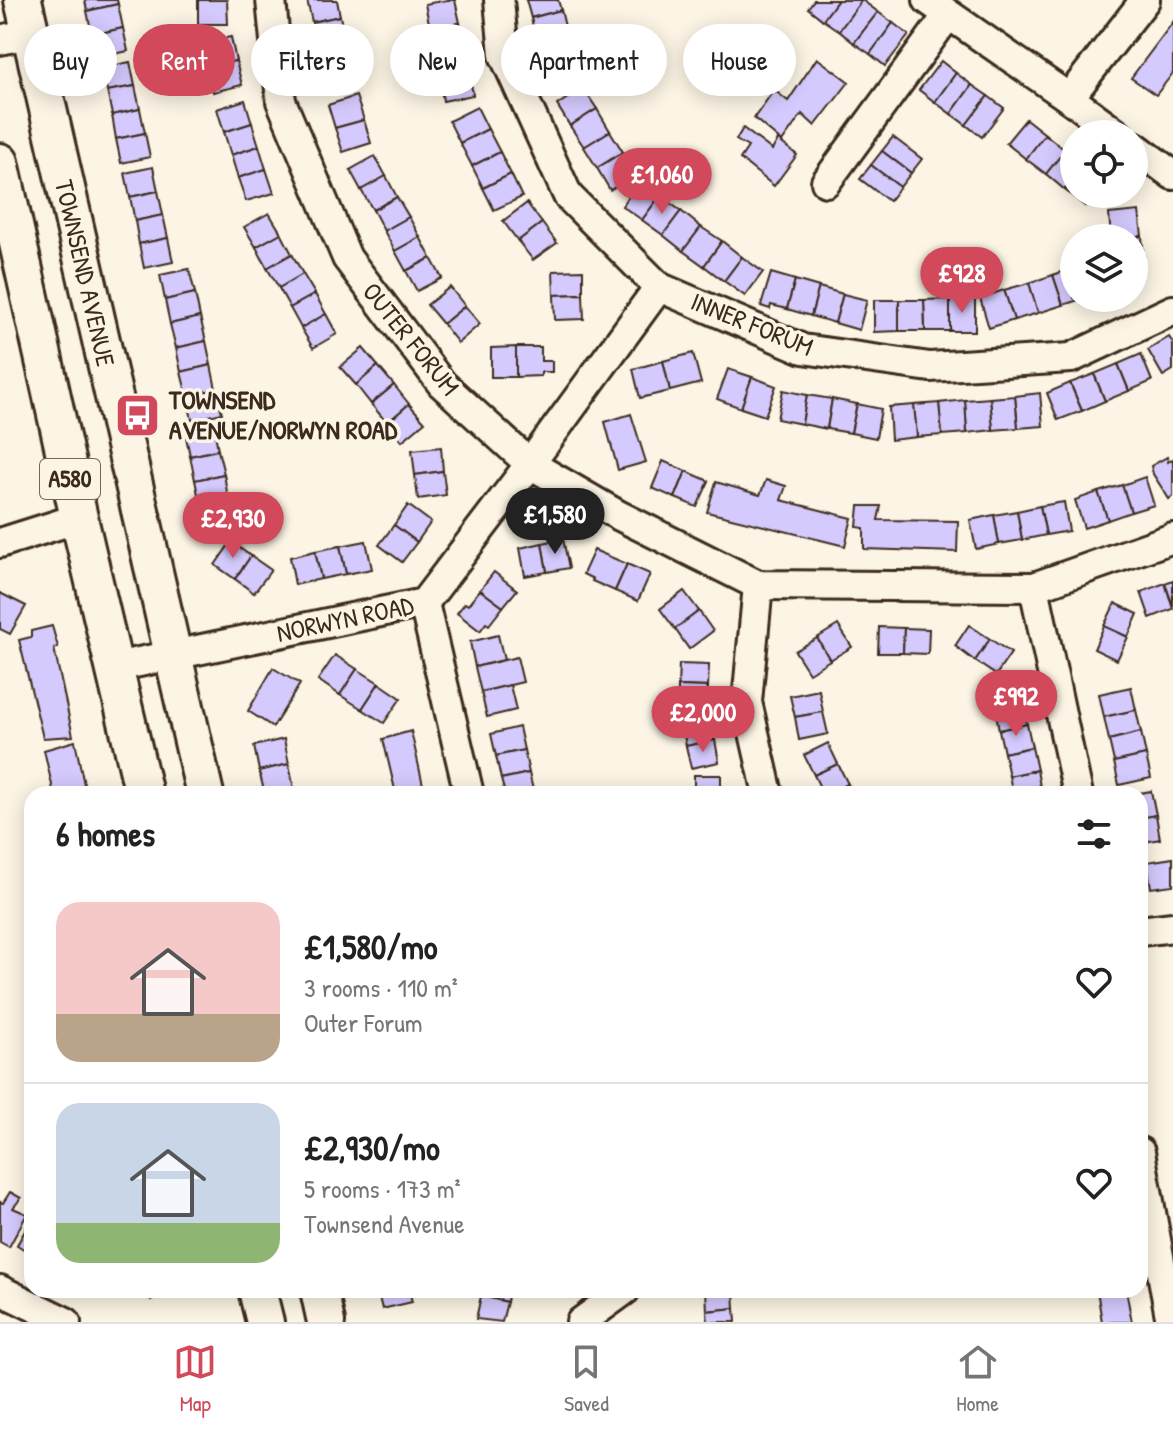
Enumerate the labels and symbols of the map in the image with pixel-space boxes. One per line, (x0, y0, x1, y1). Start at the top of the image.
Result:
pin: £1,060 (597, 148, 727, 216)
street label: TOWNSEND AVENUE (47, 176, 124, 370)
pin: £928 (915, 247, 1009, 315)
street label: OUTER FORUM (355, 275, 468, 403)
street label: INNER FORUM (686, 283, 818, 364)
place label: TOWNSEND AVENUE/NORWYN ROAD (168, 382, 398, 447)
bus stop icon: TOWNSEND AVENUE/NORWYN ROAD (114, 391, 162, 439)
road number: A580 (40, 459, 100, 499)
pin: £1,580 (490, 488, 620, 556)
pin: £2,930 (168, 492, 298, 560)
street label: NORWYN ROAD (273, 587, 417, 650)
pin: £992 (969, 670, 1063, 738)
pin: £2,000 (638, 686, 768, 754)

